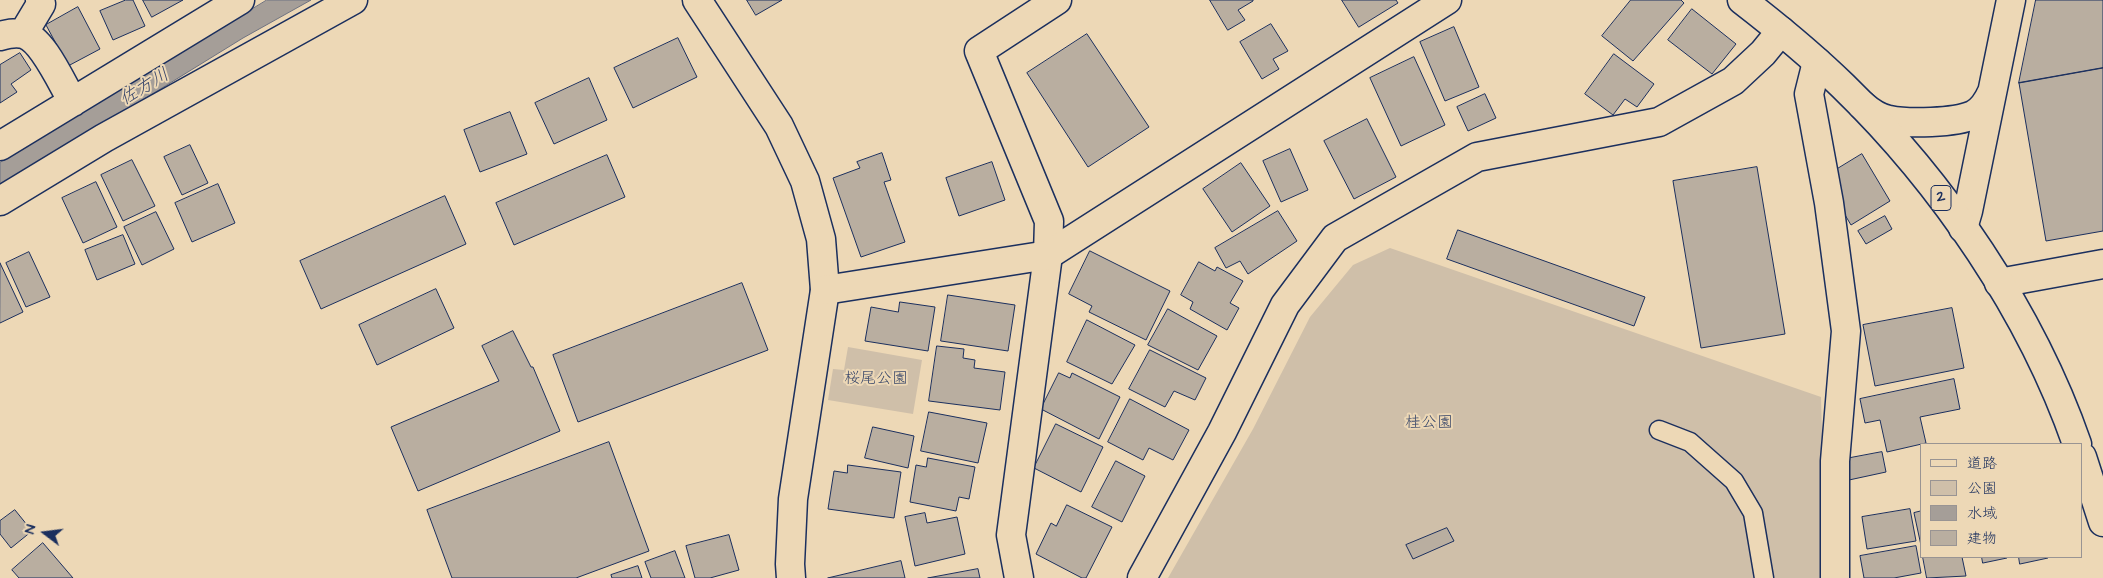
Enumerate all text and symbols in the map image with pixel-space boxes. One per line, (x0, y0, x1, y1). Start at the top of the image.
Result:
water label: 佐方川 (116, 65, 174, 111)
road number: 2 (1931, 186, 1951, 210)
park label: 桜尾公園 (844, 370, 908, 390)
park label: 桂公園 (1405, 414, 1453, 434)
legend (1920, 443, 2083, 558)
text: 道路 (1967, 453, 1997, 474)
text: 公園 (1967, 478, 1997, 499)
text: 水域 (1967, 503, 1997, 524)
north arrow (20, 508, 70, 558)
text: N (20, 522, 41, 536)
text: 建物 (1967, 528, 1997, 549)

